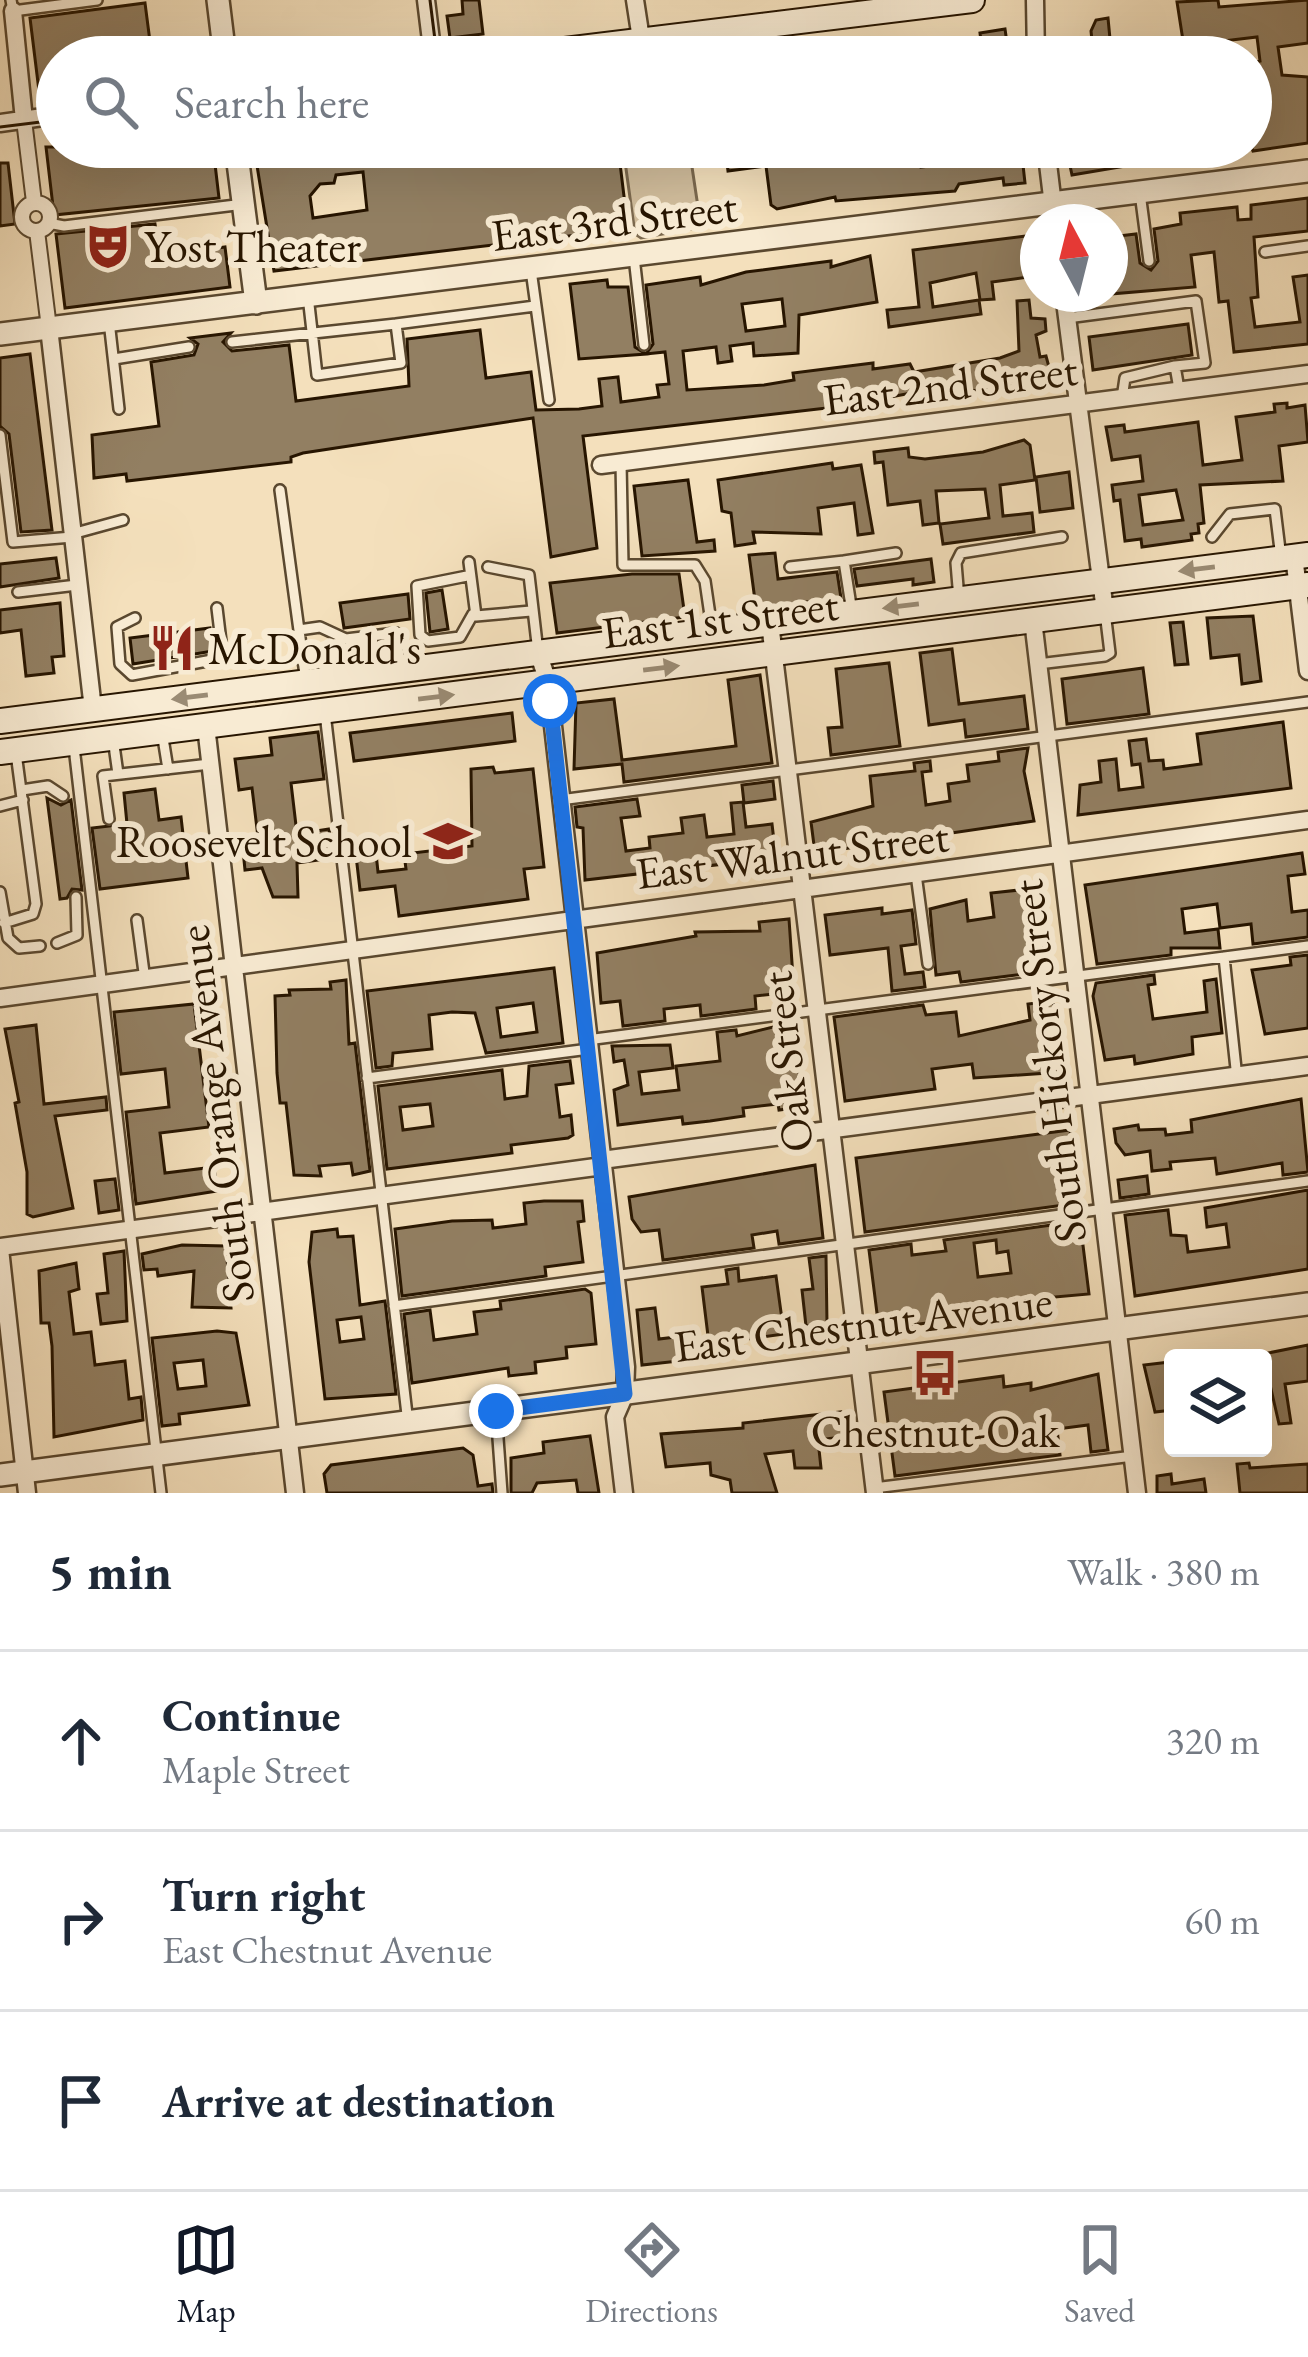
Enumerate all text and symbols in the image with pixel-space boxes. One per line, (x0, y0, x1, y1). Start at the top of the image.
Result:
search box (36, 36, 1272, 168)
icon: search (78, 69, 144, 135)
text: Search here (174, 73, 369, 131)
street label: East 3rd Street (488, 176, 740, 264)
north arrow (1020, 204, 1128, 312)
place label: Yost Theater (144, 217, 361, 275)
theatre icon: Yost Theater (83, 221, 133, 271)
street label: East 2nd Street (819, 340, 1081, 428)
one-way arrow (1178, 559, 1216, 578)
street label: East 1st Street (598, 575, 842, 661)
one-way arrow (882, 597, 919, 616)
place label: McDonald's (208, 619, 421, 677)
restaurant icon: McDonald's (147, 623, 197, 673)
one-way arrow (642, 658, 680, 677)
route start (523, 674, 577, 728)
one-way arrow (170, 687, 208, 706)
one-way arrow (418, 687, 455, 706)
street label: East Walnut Street (632, 806, 952, 902)
place label: Roosevelt School (116, 812, 412, 870)
school or university icon: Roosevelt School (423, 816, 473, 866)
street label: South Hickory Street (997, 876, 1099, 1246)
street label: South Orange Avenue (163, 922, 267, 1306)
street label: Oak Street (746, 969, 826, 1155)
street label: East Chestnut Avenue (670, 1271, 1056, 1375)
bus stop icon: Chestnut-Oak (910, 1348, 960, 1398)
map controls (1164, 1349, 1272, 1457)
button: layers (1164, 1349, 1272, 1457)
route end (469, 1384, 523, 1438)
place label: Chestnut-Oak (811, 1402, 1060, 1460)
text: 5 min (48, 1538, 172, 1604)
text: Walk · 380 m (1067, 1546, 1260, 1597)
text: Continue (162, 1686, 340, 1744)
icon: ahead (48, 1708, 114, 1774)
text: 320 m (1166, 1715, 1260, 1766)
text: Maple Street (162, 1744, 350, 1795)
text: Turn right (162, 1866, 365, 1924)
icon: right (48, 1888, 114, 1954)
text: 60 m (1184, 1895, 1260, 1946)
text: East Chestnut Avenue (162, 1924, 492, 1975)
icon: arrive (48, 2068, 114, 2134)
text: Arrive at destination (162, 2072, 555, 2130)
tab: Map (173, 2217, 239, 2332)
tab: Directions (585, 2217, 718, 2332)
tab: Saved (1064, 2217, 1135, 2332)

